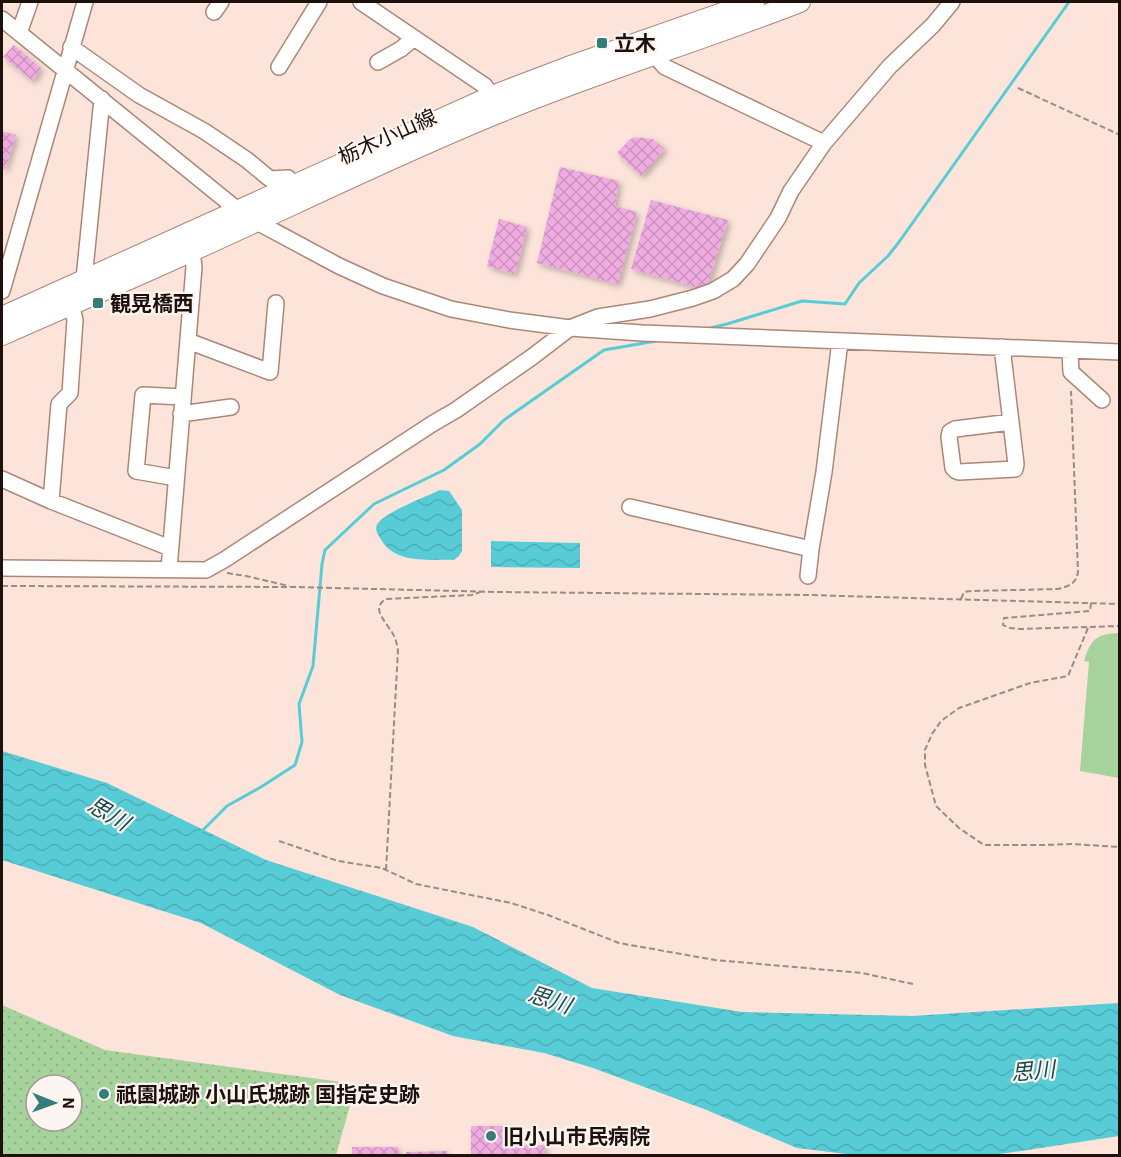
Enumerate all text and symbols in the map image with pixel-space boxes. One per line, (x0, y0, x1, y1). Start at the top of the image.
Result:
place label: 立木 (614, 29, 656, 57)
marker: 立木 (595, 36, 609, 50)
street label: 栃木小山線 (333, 102, 441, 170)
place label: 観晃橋西 (110, 289, 194, 317)
marker: 観晃橋西 (91, 296, 105, 310)
water label: 思川 (83, 789, 137, 838)
water label: 思川 (525, 978, 577, 1020)
water label: 思川 (1010, 1053, 1058, 1086)
north arrow (24, 1073, 84, 1133)
place label: 祇園城跡 小山氏城跡 国指定史跡 (116, 1080, 420, 1108)
marker: 祇園城跡 小山氏城跡 国指定史跡 (97, 1087, 111, 1101)
text: N (59, 1097, 79, 1109)
place label: 旧小山市民病院 (503, 1122, 650, 1150)
marker: 旧小山市民病院 (484, 1129, 498, 1143)

